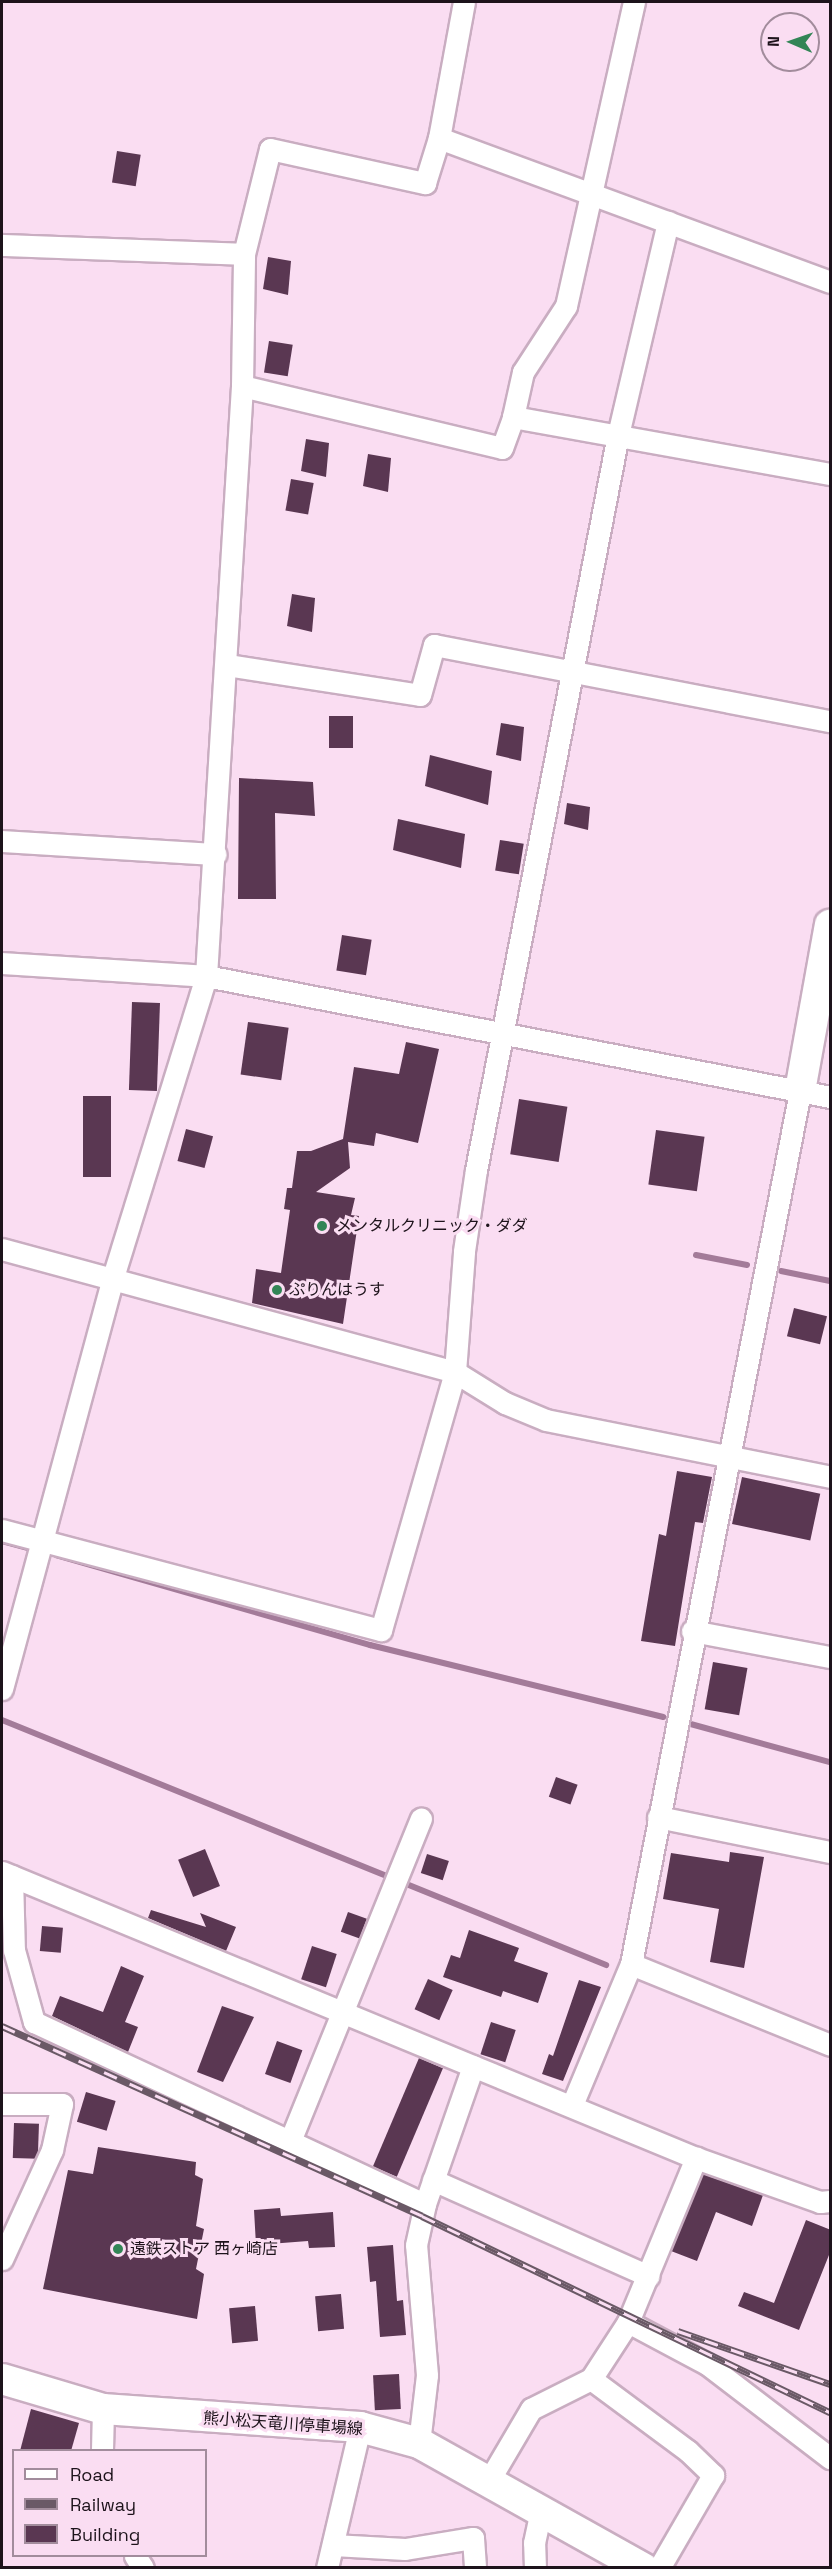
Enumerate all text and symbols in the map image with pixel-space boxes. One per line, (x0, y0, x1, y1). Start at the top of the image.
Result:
north arrow (760, 12, 820, 72)
text: N (763, 36, 784, 47)
place label: メンタルクリニック・ダダ (336, 1216, 528, 1236)
marker: メンタルクリニック・ダダ (313, 1217, 331, 1235)
place label: ぷりんはうす (289, 1280, 385, 1300)
marker: ぷりんはうす (270, 1283, 284, 1297)
place label: 遠鉄ストア 西ヶ崎店 (130, 2239, 278, 2259)
marker: 遠鉄ストア 西ヶ崎店 (111, 2242, 125, 2256)
street label: 熊小松天竜川停車場線 (203, 2409, 363, 2439)
legend (12, 2449, 207, 2557)
text: Road (70, 2463, 114, 2486)
text: Railway (70, 2493, 136, 2516)
text: Building (70, 2523, 140, 2546)

